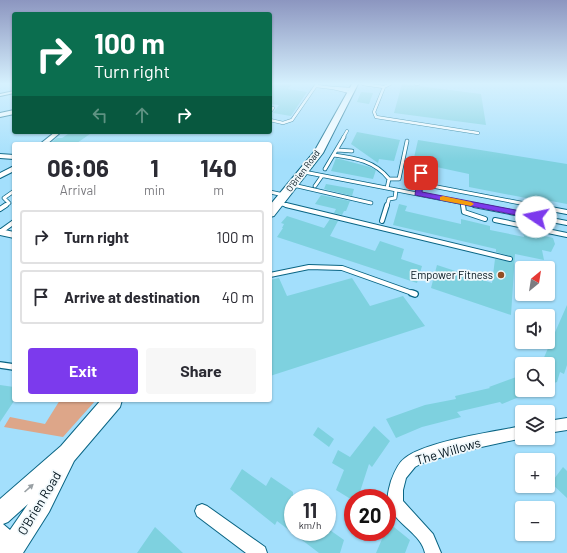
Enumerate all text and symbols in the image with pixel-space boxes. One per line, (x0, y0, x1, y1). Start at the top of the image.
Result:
text: 100 m (94, 26, 165, 60)
icon: right (28, 28, 80, 80)
text: Turn right (94, 60, 170, 82)
icon: left (89, 104, 111, 126)
icon: ahead (131, 104, 153, 126)
icon: right (173, 104, 195, 126)
street label: O'Brien Road (283, 148, 322, 194)
text: 06:06 (47, 153, 109, 182)
text: 1 (150, 153, 159, 182)
text: 140 (200, 153, 237, 182)
pin (404, 156, 438, 190)
icon: arrive (410, 162, 432, 184)
text: Arrival (60, 182, 96, 198)
text: min (144, 182, 165, 198)
text: m (213, 182, 224, 198)
position arrow (515, 196, 557, 238)
icon: right (30, 226, 52, 248)
text: Turn right (64, 228, 129, 246)
text: 100 m (216, 228, 254, 246)
north arrow (515, 261, 555, 301)
map controls (515, 261, 555, 541)
place label: Empower Fitness (411, 268, 493, 281)
marker: Empower Fitness (496, 270, 506, 280)
icon: arrive (30, 286, 52, 308)
text: Arrive at destination (64, 288, 200, 306)
text: 40 m (222, 288, 254, 306)
button: sound (515, 309, 555, 349)
button: Exit (28, 348, 138, 394)
button: Share (146, 348, 256, 394)
button: search (515, 357, 555, 397)
button: layers (515, 405, 555, 445)
street label: The Willows (414, 434, 482, 468)
button: + (515, 453, 555, 493)
street label: O'Brien Road (14, 468, 64, 538)
one-way arrow (24, 483, 34, 493)
speed limit sign: 20 (344, 489, 396, 541)
text: 11 (303, 498, 317, 522)
button: − (515, 501, 555, 541)
text: km/h (299, 519, 321, 531)

